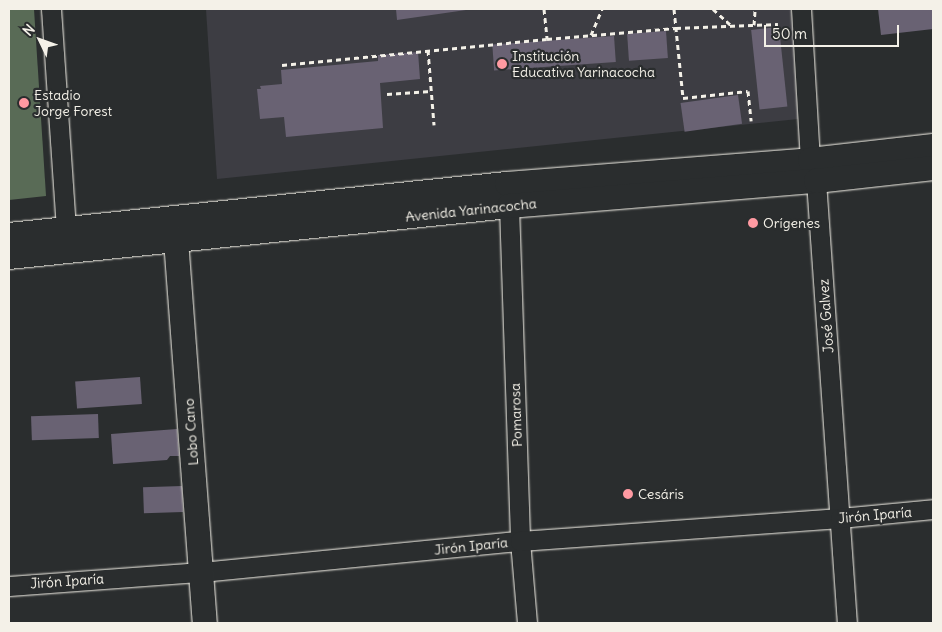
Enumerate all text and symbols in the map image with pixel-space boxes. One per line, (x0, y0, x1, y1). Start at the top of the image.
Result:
north arrow (15, 15, 65, 65)
scale bar (767, 15, 902, 47)
text: N (19, 20, 39, 40)
text: 50 m (772, 24, 807, 43)
place label: Institución Educativa Yarinacocha (512, 48, 655, 80)
marker: Institución Educativa Yarinacocha (496, 58, 508, 70)
place label: Estadio Jorge Forest (34, 87, 112, 120)
marker: Estadio Jorge Forest (18, 97, 30, 109)
street label: Avenida Yarinacocha (405, 195, 537, 225)
place label: Orígenes (763, 215, 820, 231)
marker: Orígenes (747, 217, 759, 229)
street label: José Galvez (815, 278, 837, 354)
street label: Pomarosa (506, 383, 526, 447)
street label: Lobo Cano (180, 398, 202, 466)
place label: Cesáris (638, 486, 684, 502)
marker: Cesáris (622, 488, 634, 500)
street label: Jirón Iparía (837, 503, 913, 527)
street label: Jirón Iparía (433, 534, 509, 558)
street label: Jirón Iparía (29, 570, 105, 592)

